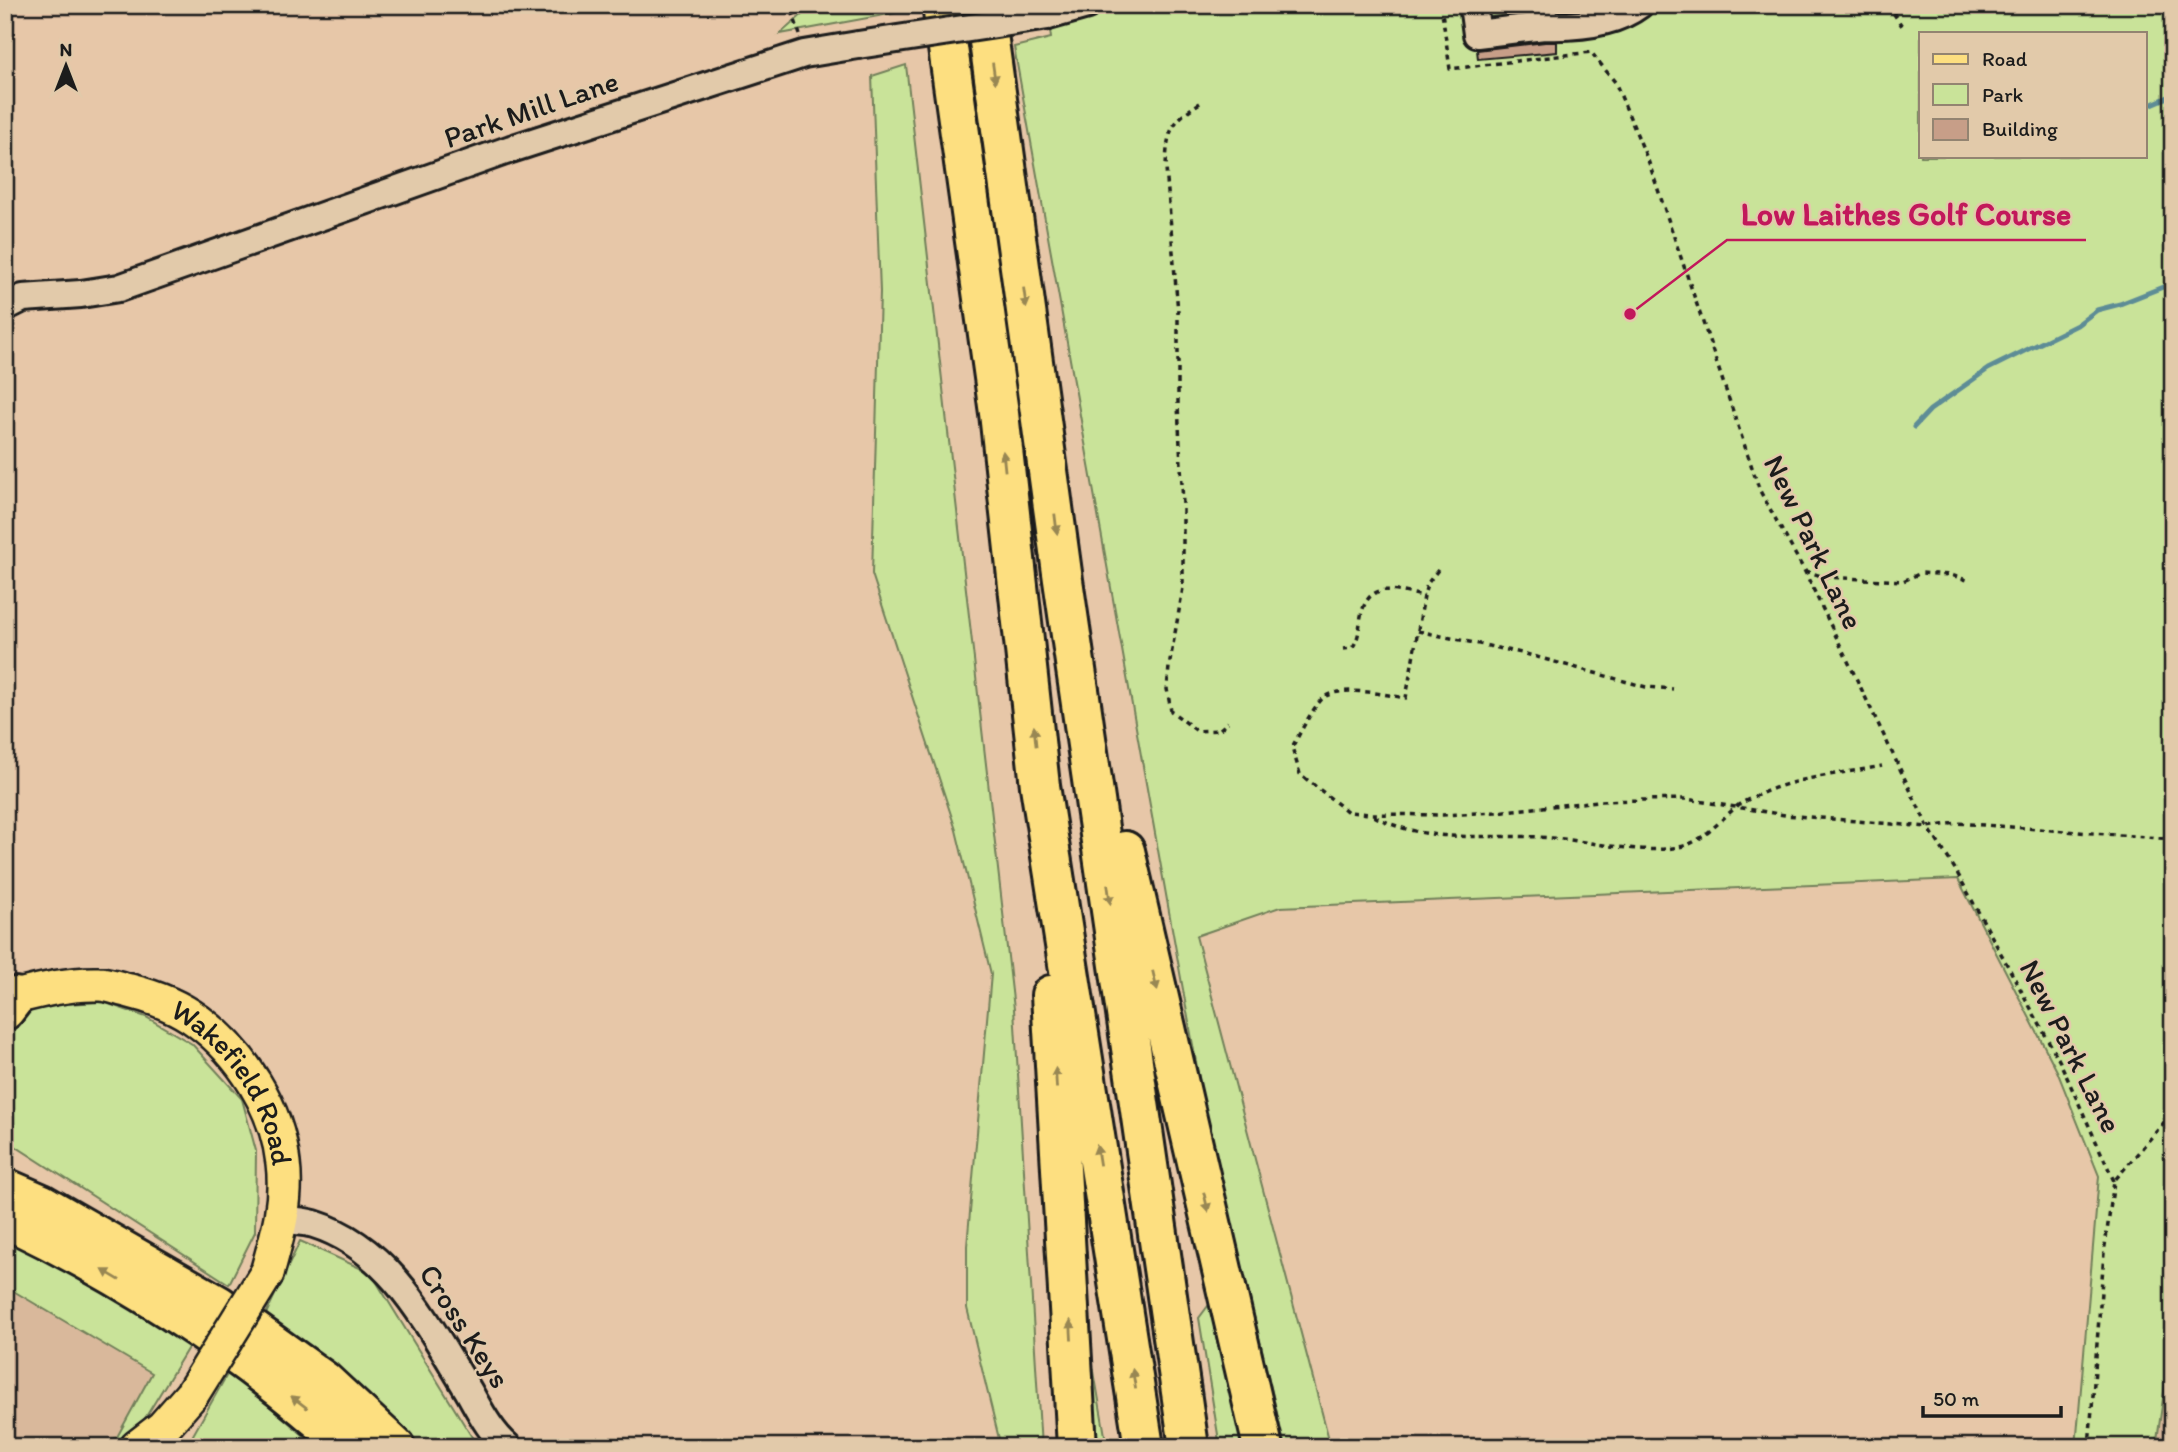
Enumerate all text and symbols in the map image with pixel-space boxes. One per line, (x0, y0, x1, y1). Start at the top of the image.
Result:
north arrow (32, 32, 102, 102)
legend (1919, 32, 2146, 158)
text: N (60, 38, 72, 61)
text: Road (1982, 46, 2028, 71)
street label: Park Mill Lane (439, 62, 623, 156)
one-way arrow (988, 62, 999, 84)
text: Park (1982, 82, 2024, 107)
text: Building (1982, 116, 2058, 141)
callout: Low Laithes Golf Course (1727, 187, 2086, 240)
text: Low Laithes Golf Course (1741, 195, 2071, 233)
one-way arrow (1020, 287, 1031, 309)
street label: New Park Lane (1756, 449, 1872, 635)
one-way arrow (999, 450, 1010, 472)
one-way arrow (1050, 513, 1061, 535)
one-way arrow (1029, 725, 1040, 747)
one-way arrow (1103, 883, 1114, 905)
street label: New Park Lane (2012, 953, 2130, 1139)
one-way arrow (1150, 970, 1161, 992)
street label: Wakefield Road (165, 990, 302, 1168)
one-way arrow (1050, 1067, 1061, 1089)
one-way arrow (1093, 1143, 1104, 1165)
one-way arrow (1201, 1191, 1212, 1213)
street label: Cross Keys (411, 1257, 519, 1395)
one-way arrow (101, 1268, 120, 1281)
one-way arrow (1065, 1318, 1076, 1340)
one-way arrow (1128, 1368, 1139, 1390)
scale bar (1923, 1375, 2061, 1419)
text: 50 m (1933, 1386, 1980, 1411)
one-way arrow (290, 1395, 308, 1409)

